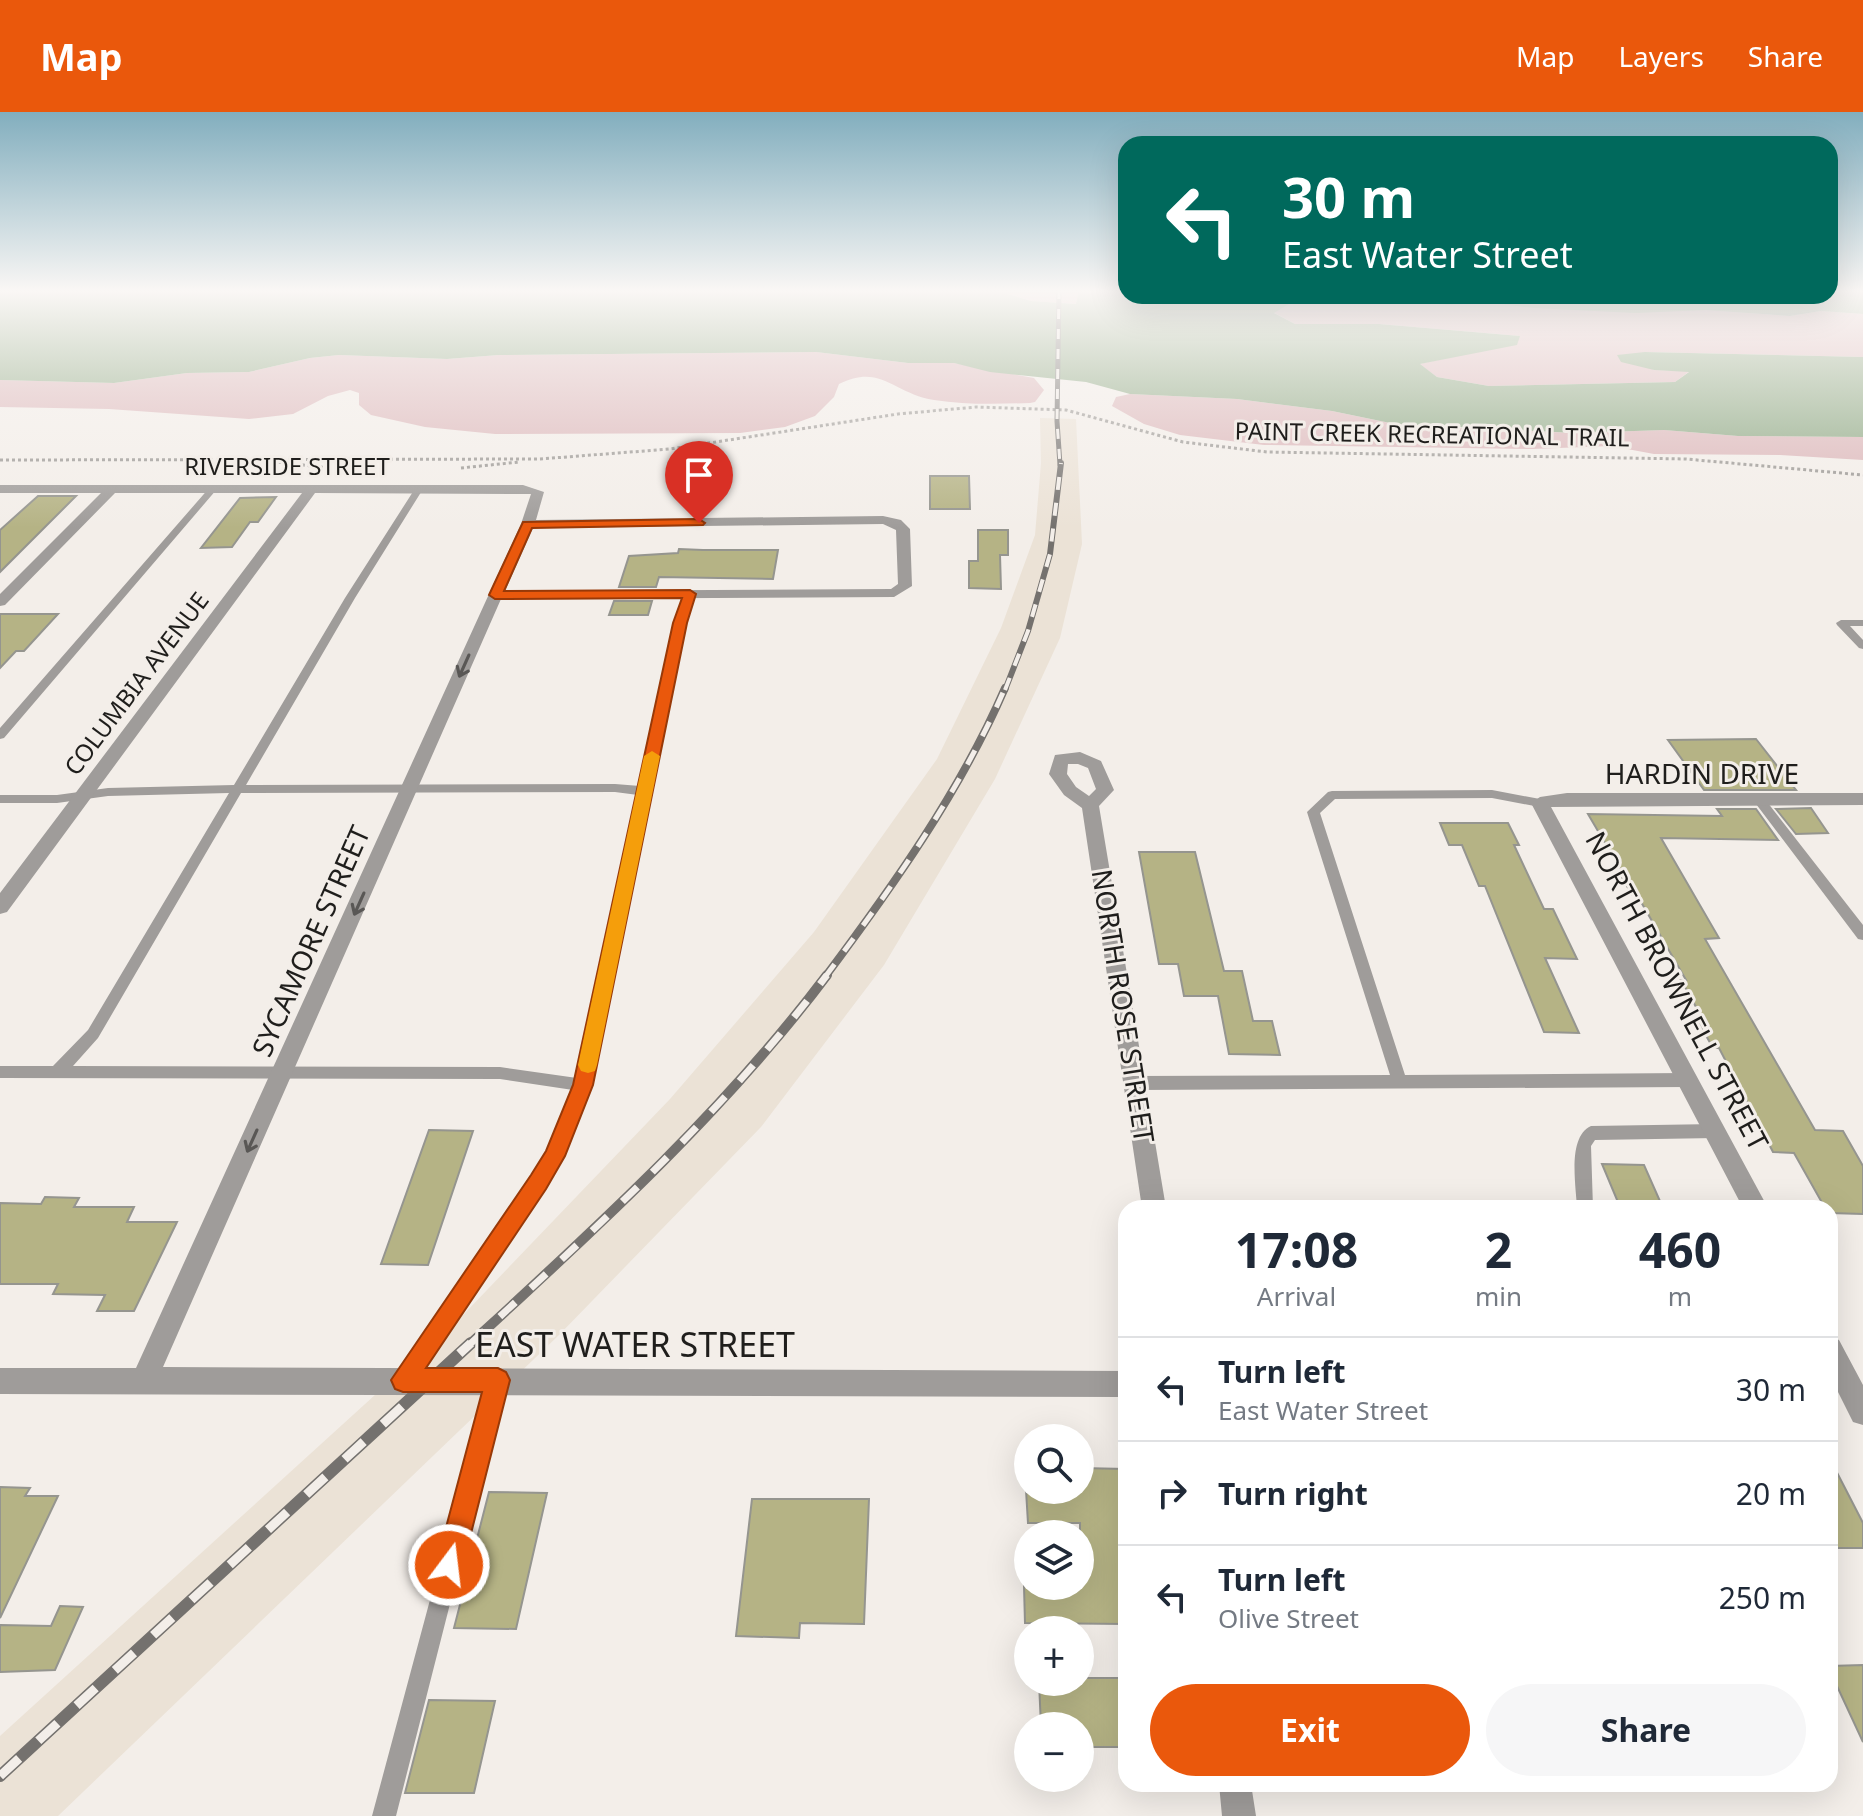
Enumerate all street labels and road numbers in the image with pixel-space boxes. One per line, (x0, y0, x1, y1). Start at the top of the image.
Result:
street label: PAINT CREEK RECREATIONAL TRAIL (1234, 414, 1630, 453)
street label: RIVERSIDE STREET (184, 449, 390, 482)
street label: COLUMBIA AVENUE (56, 585, 216, 782)
street label: HARDIN DRIVE (1605, 754, 1799, 792)
street label: SYCAMORE STREET (242, 819, 378, 1062)
street label: NORTH BROWNELL STREET (1578, 824, 1778, 1157)
street label: NORTH ROSE STREET (1084, 866, 1164, 1146)
street label: EAST WATER STREET (475, 1321, 795, 1367)

